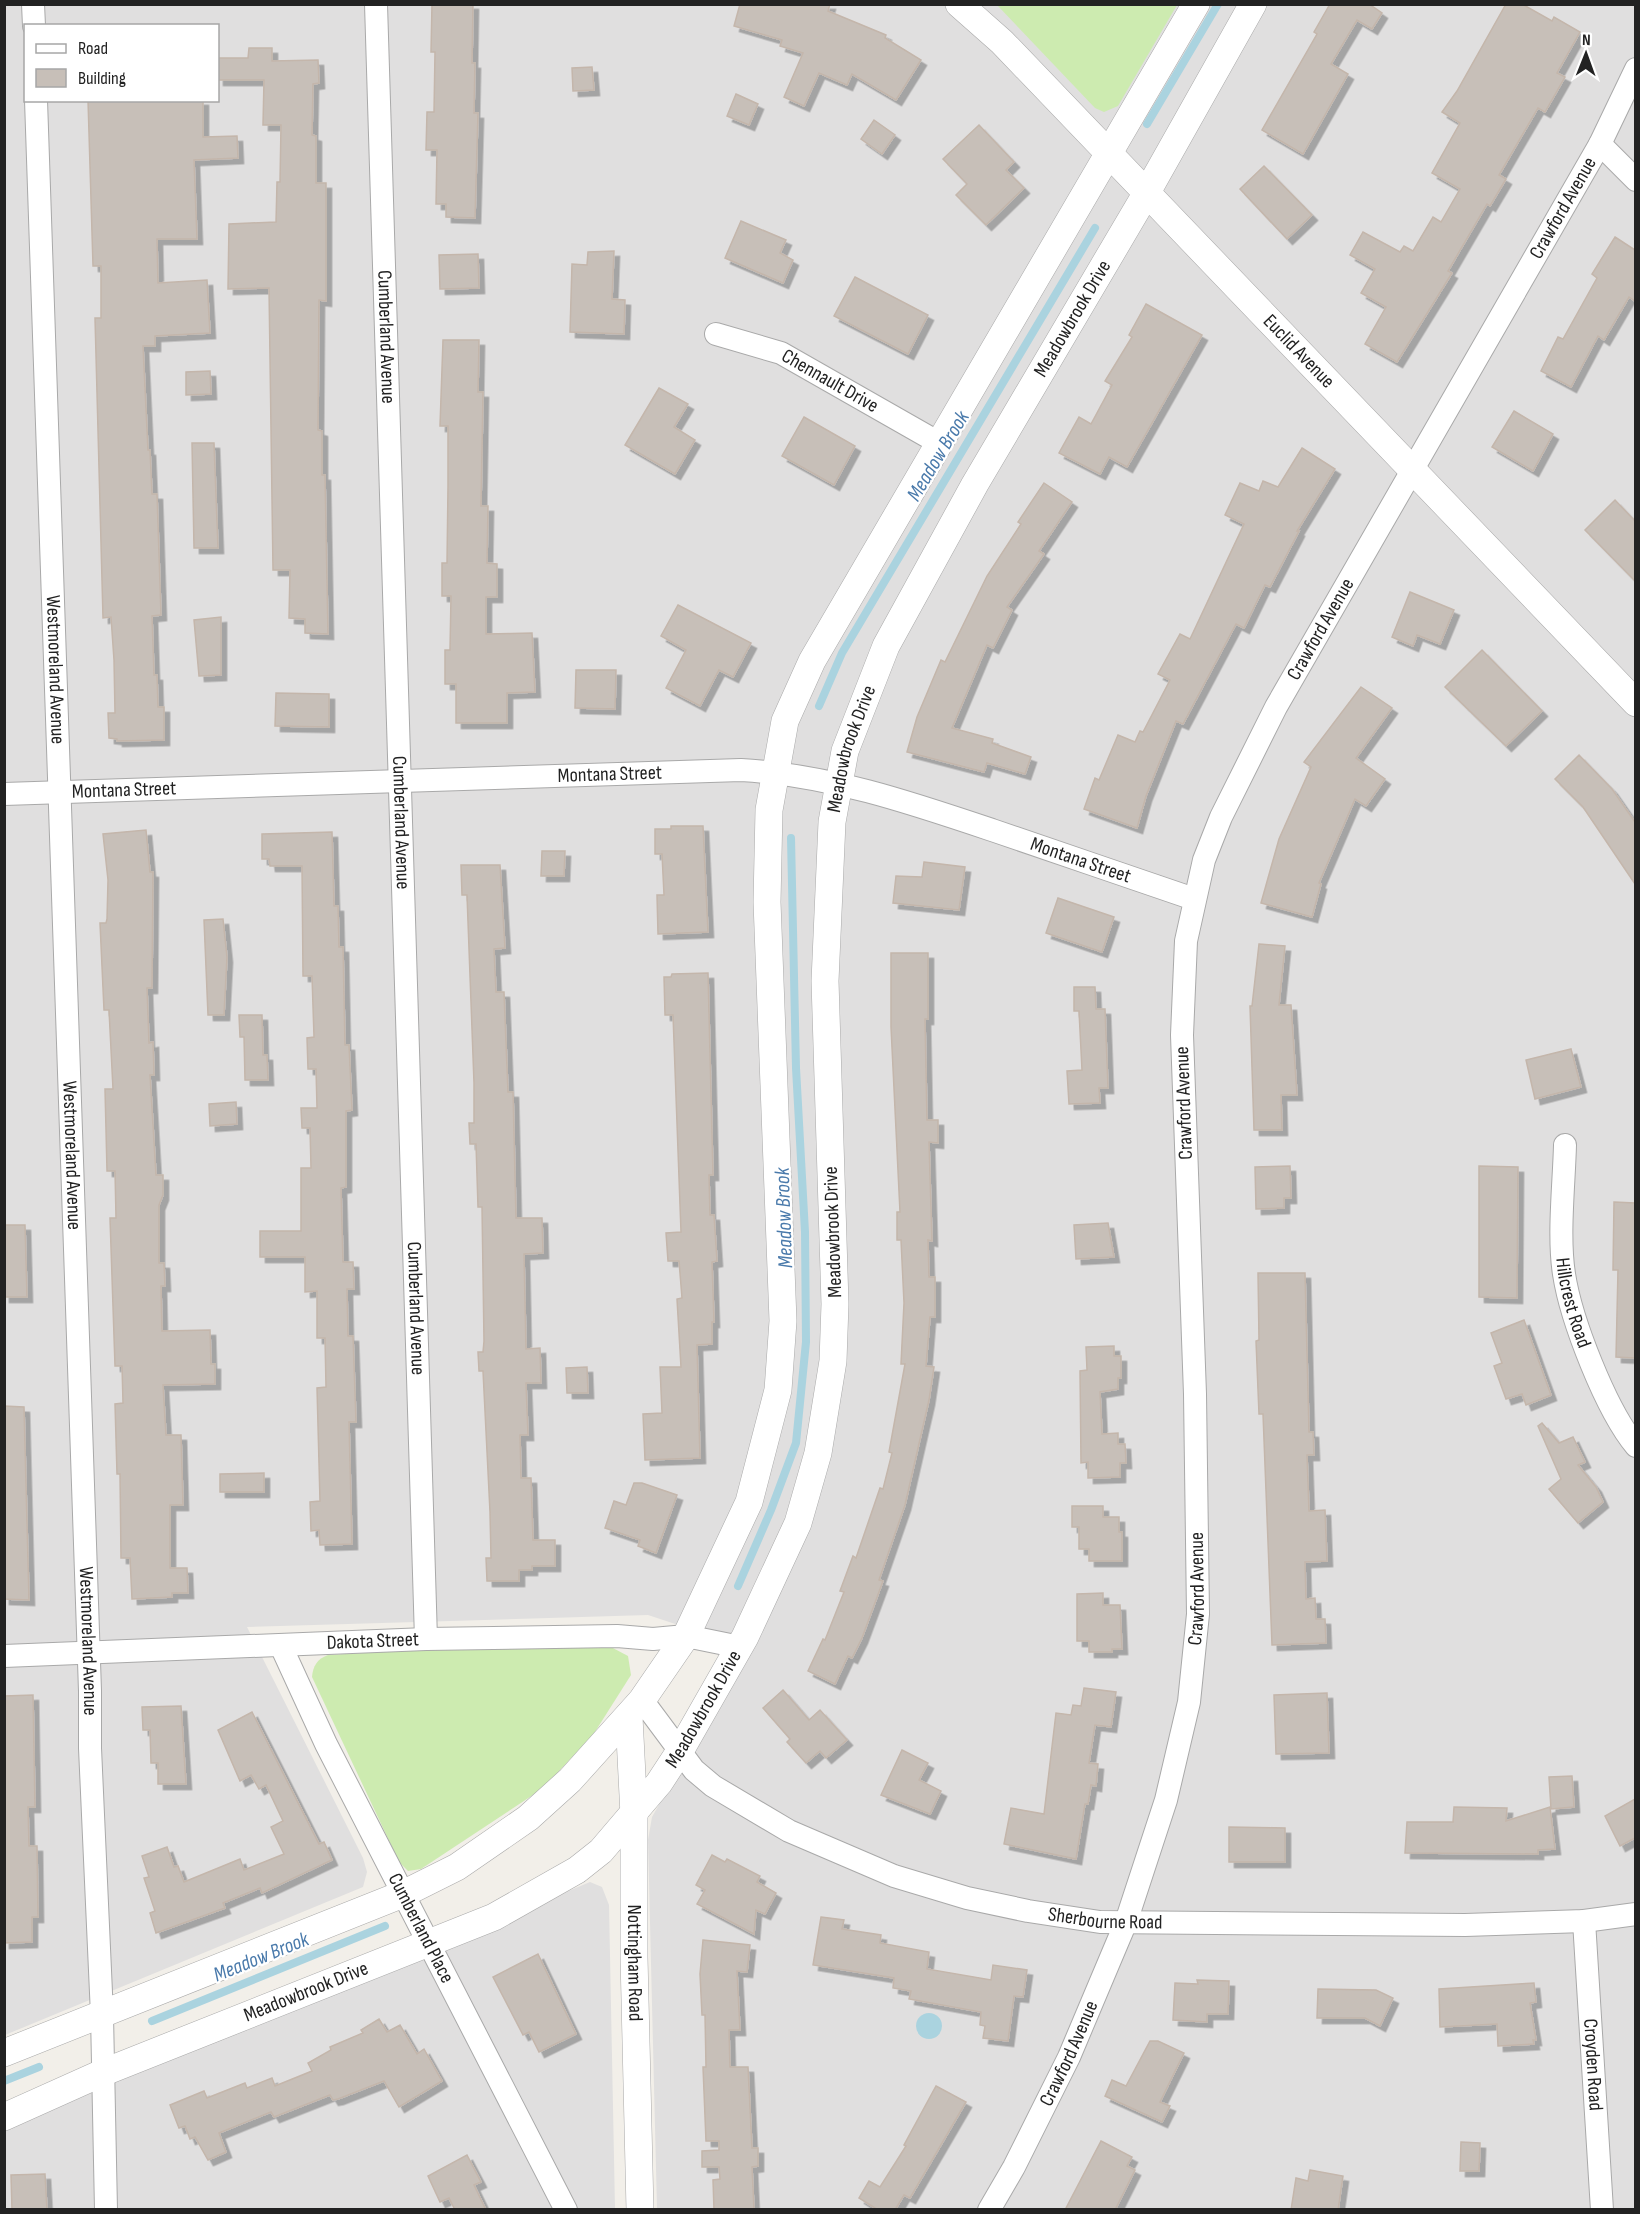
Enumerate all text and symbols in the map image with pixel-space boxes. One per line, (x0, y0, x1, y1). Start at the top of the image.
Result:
legend (24, 24, 219, 102)
north arrow (1556, 24, 1616, 84)
text: N (1582, 31, 1591, 50)
text: Road (78, 38, 108, 59)
text: Building (78, 68, 126, 89)
street label: Crawford Avenue (1524, 153, 1602, 263)
street label: Meadowbrook Drive (1029, 256, 1116, 381)
street label: Cumberland Avenue (372, 270, 400, 404)
street label: Euclid Avenue (1258, 309, 1340, 393)
street label: Chennault Drive (777, 344, 883, 418)
water label: Meadow Brook (901, 405, 975, 506)
street label: Crawford Avenue (1282, 574, 1359, 684)
street label: Westmoreland Avenue (41, 595, 70, 745)
street label: Meadowbrook Drive (822, 682, 881, 814)
street label: Cumberland Avenue (387, 756, 415, 890)
street label: Montana Street (557, 761, 662, 788)
street label: Montana Street (71, 776, 176, 804)
street label: Montana Street (1027, 832, 1134, 889)
street label: Crawford Avenue (1170, 1046, 1198, 1160)
street label: Westmoreland Avenue (57, 1080, 86, 1230)
water label: Meadow Brook (770, 1166, 798, 1269)
street label: Meadowbrook Drive (819, 1166, 847, 1298)
street label: Cumberland Avenue (402, 1241, 430, 1375)
street label: Hillcrest Road (1550, 1257, 1596, 1351)
street label: Crawford Avenue (1183, 1532, 1210, 1647)
street label: Westmoreland Avenue (74, 1566, 102, 1716)
street label: Dakota Street (326, 1627, 419, 1655)
street label: Meadowbrook Drive (660, 1646, 747, 1772)
street label: Cumberland Place (383, 1869, 459, 1987)
street label: Sherbourne Road (1046, 1902, 1162, 1935)
street label: Nottingham Road (622, 1905, 648, 2021)
water label: Meadow Brook (210, 1926, 313, 1987)
street label: Meadowbrook Drive (240, 1956, 372, 2027)
street label: Crawford Avenue (1034, 1997, 1103, 2110)
street label: Croyden Road (1578, 2018, 1608, 2111)

